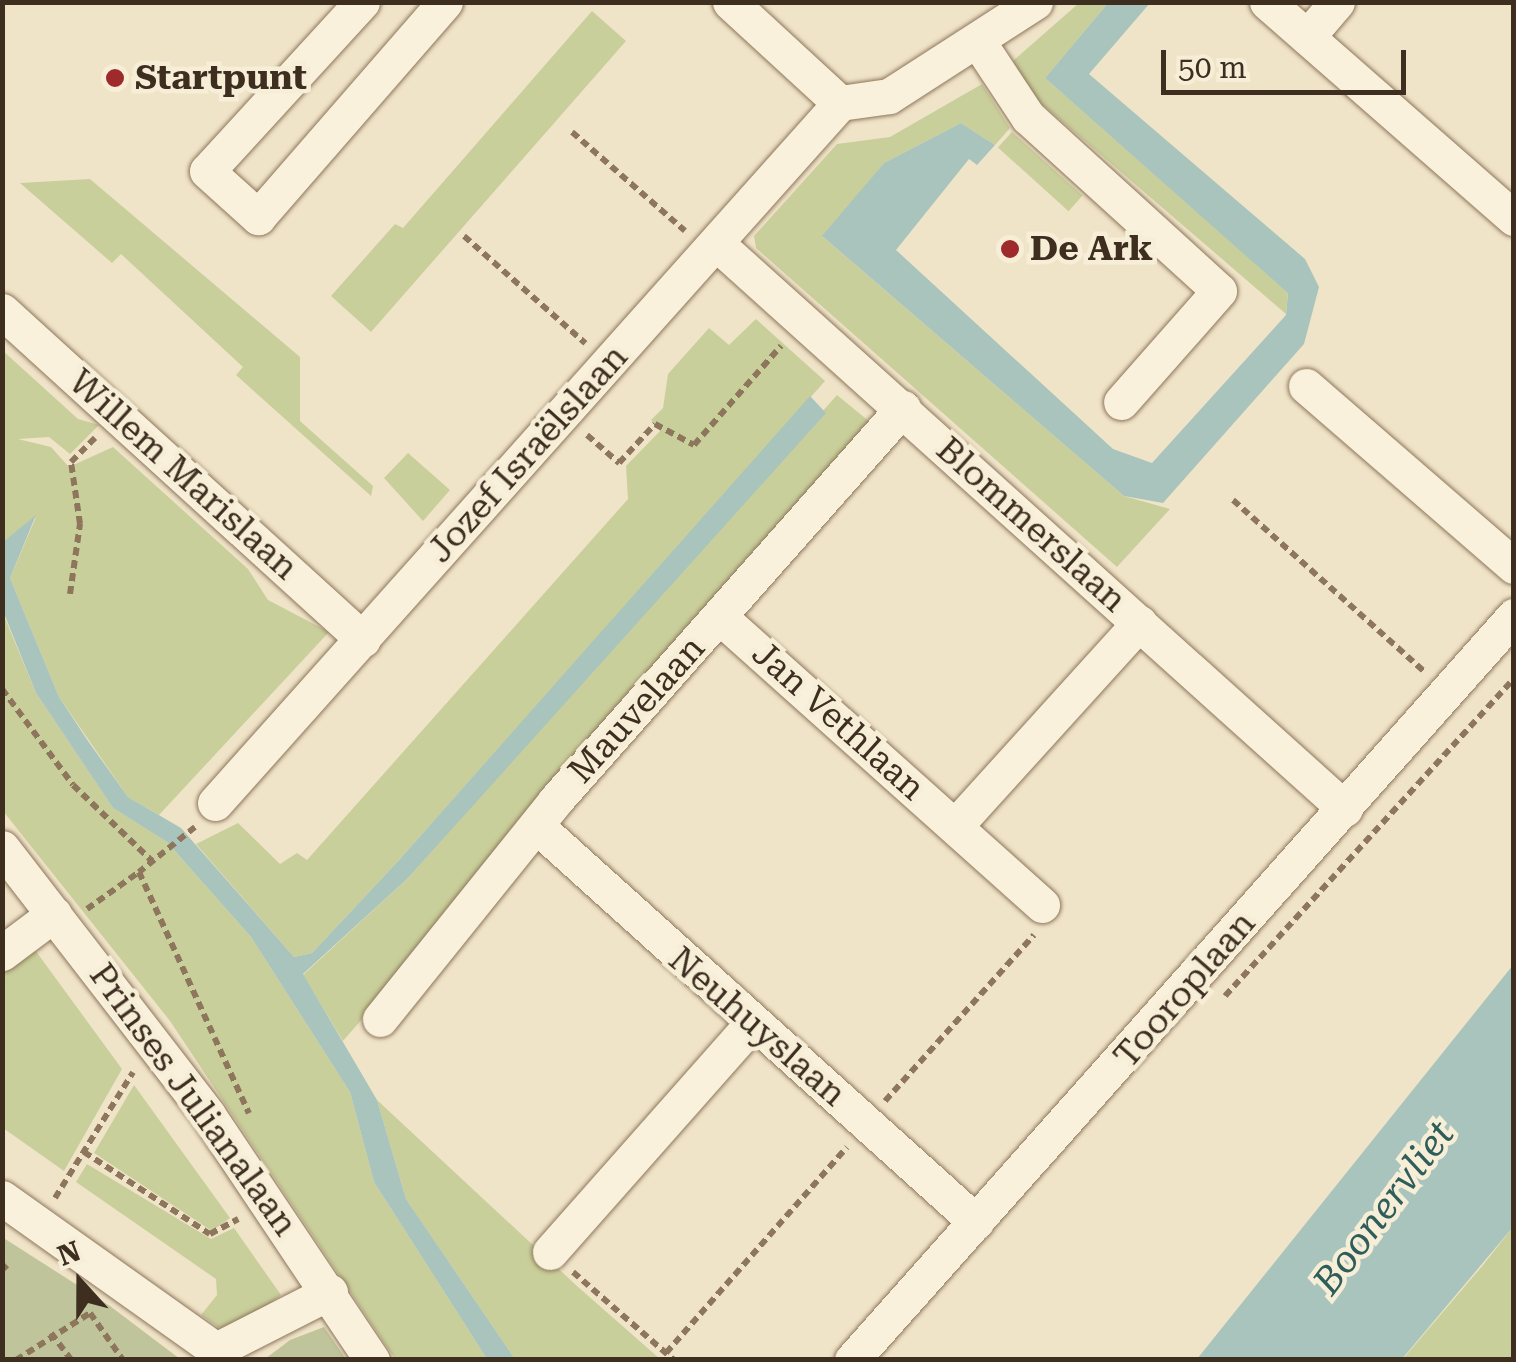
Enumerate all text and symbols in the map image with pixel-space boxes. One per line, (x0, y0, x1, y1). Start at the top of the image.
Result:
scale bar (1166, 30, 1411, 92)
text: 50 m (1178, 50, 1247, 85)
place label: Startpunt (135, 57, 307, 99)
marker: Startpunt (104, 67, 126, 89)
place label: De Ark (1030, 228, 1153, 270)
marker: De Ark (999, 238, 1021, 260)
street label: Jozef Israëlslaan (419, 337, 637, 571)
street label: Willem Marislaan (60, 361, 306, 589)
street label: Blommerslaan (927, 429, 1135, 621)
street label: Mauvelaan (560, 628, 714, 792)
street label: Jan Vethlaan (743, 633, 933, 809)
street label: Tooroplaan (1106, 903, 1264, 1077)
street label: Neuhuyslaan (660, 939, 854, 1115)
street label: Prinses Julianalaan (80, 956, 306, 1244)
water label: Boonervliet (1304, 1112, 1464, 1304)
north arrow (30, 1232, 130, 1332)
text: N (53, 1234, 85, 1273)

